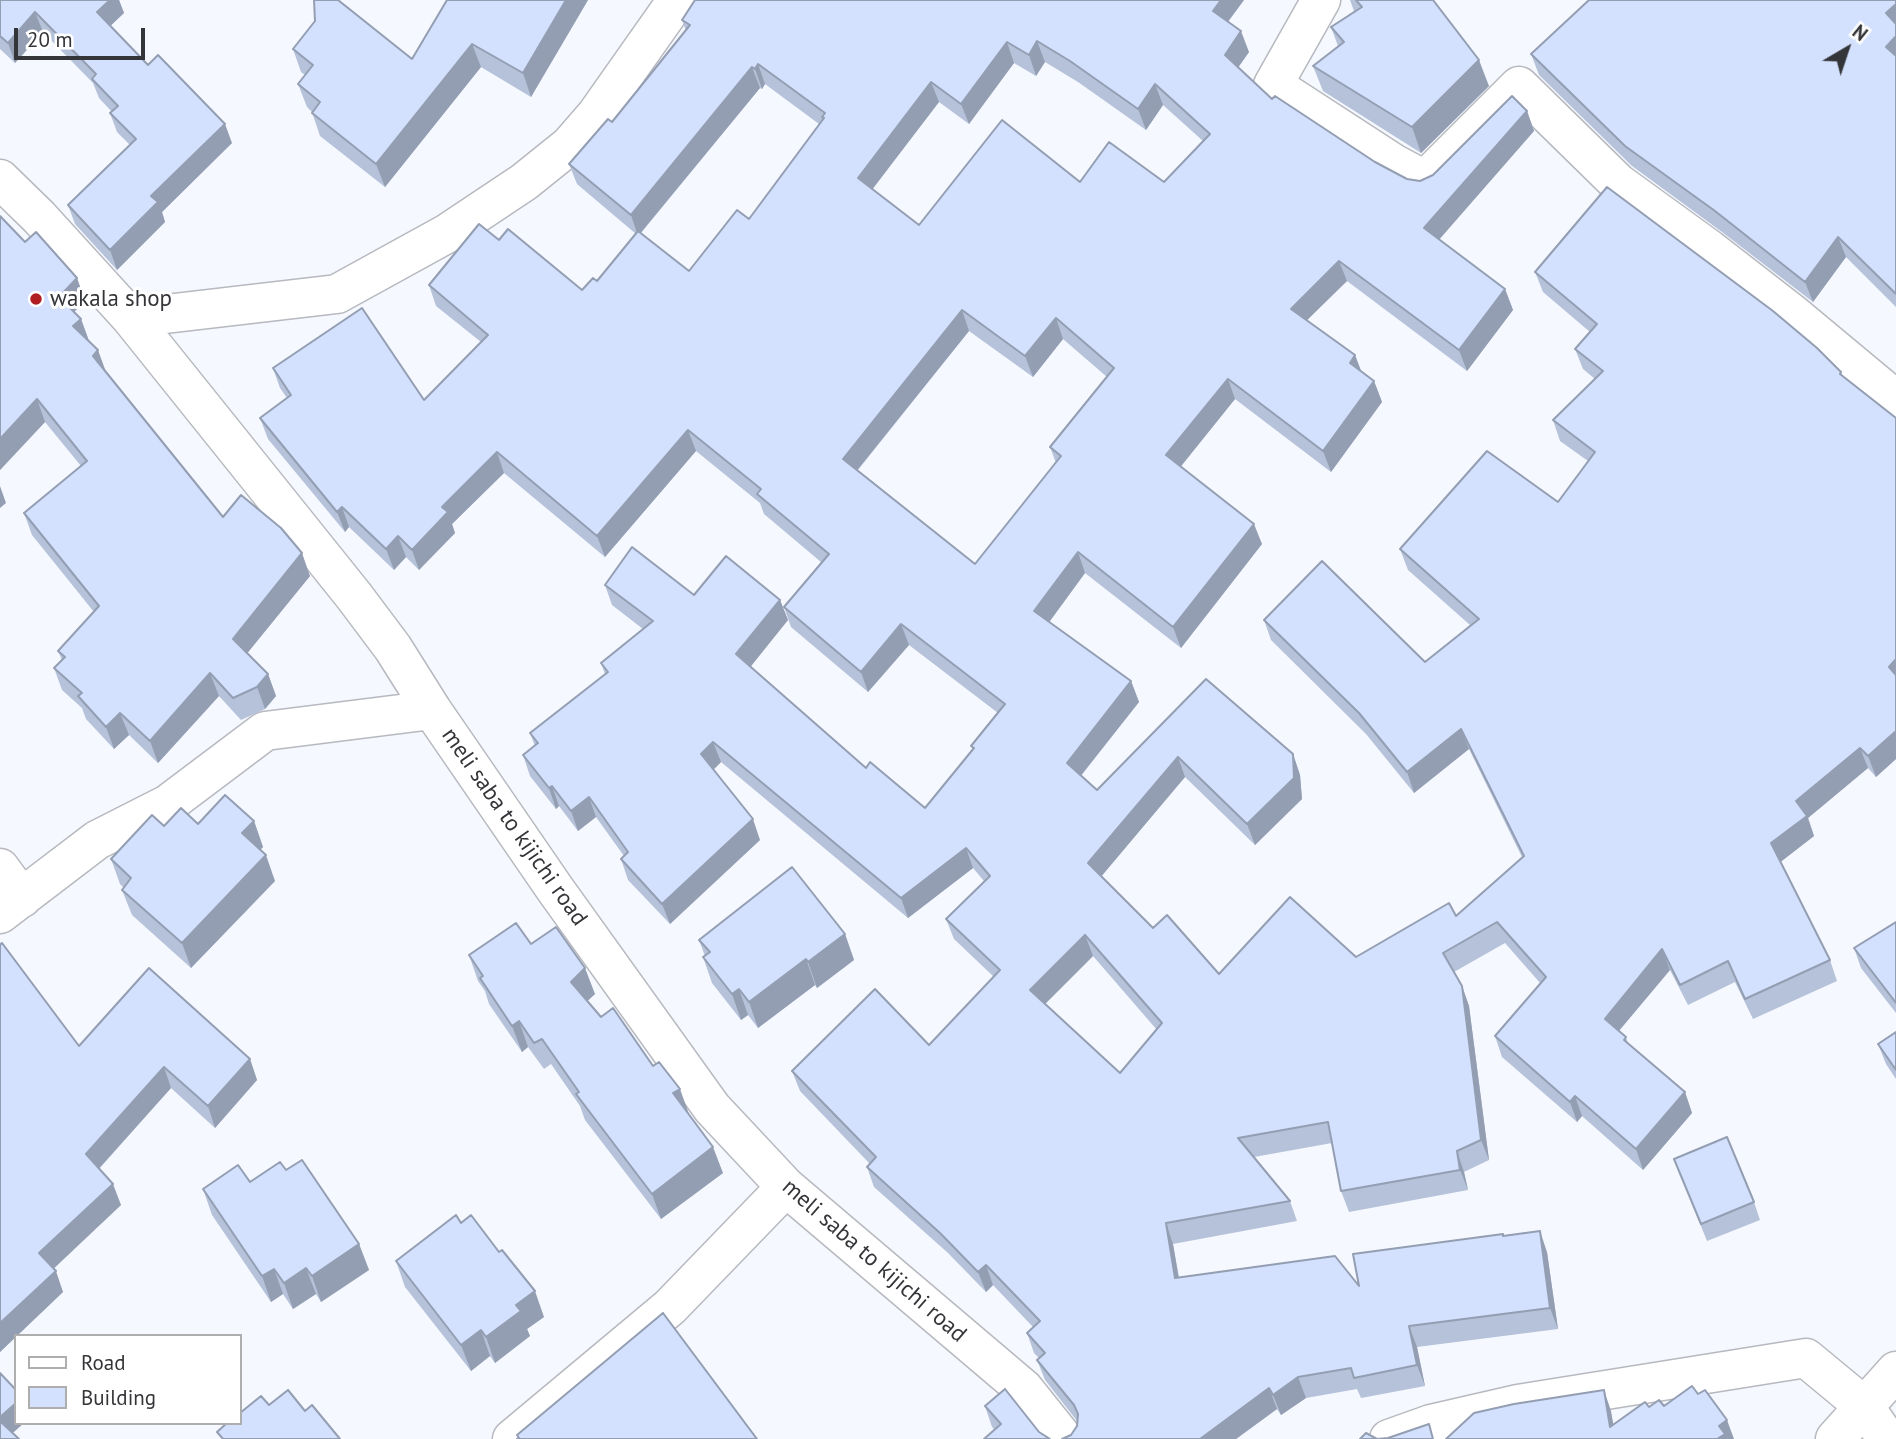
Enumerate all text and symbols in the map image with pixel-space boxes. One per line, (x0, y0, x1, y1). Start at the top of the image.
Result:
scale bar (18, 14, 149, 58)
north arrow (1812, 14, 1882, 84)
text: N (1848, 19, 1873, 46)
text: 20 m (27, 26, 73, 53)
place label: wakala shop (50, 285, 172, 313)
marker: wakala shop (28, 291, 44, 307)
street label: meli saba to kijichi road (435, 723, 593, 931)
street label: meli saba to kijichi road (776, 1173, 972, 1349)
legend (14, 1334, 242, 1425)
text: Road (81, 1349, 125, 1376)
text: Building (81, 1384, 156, 1411)

